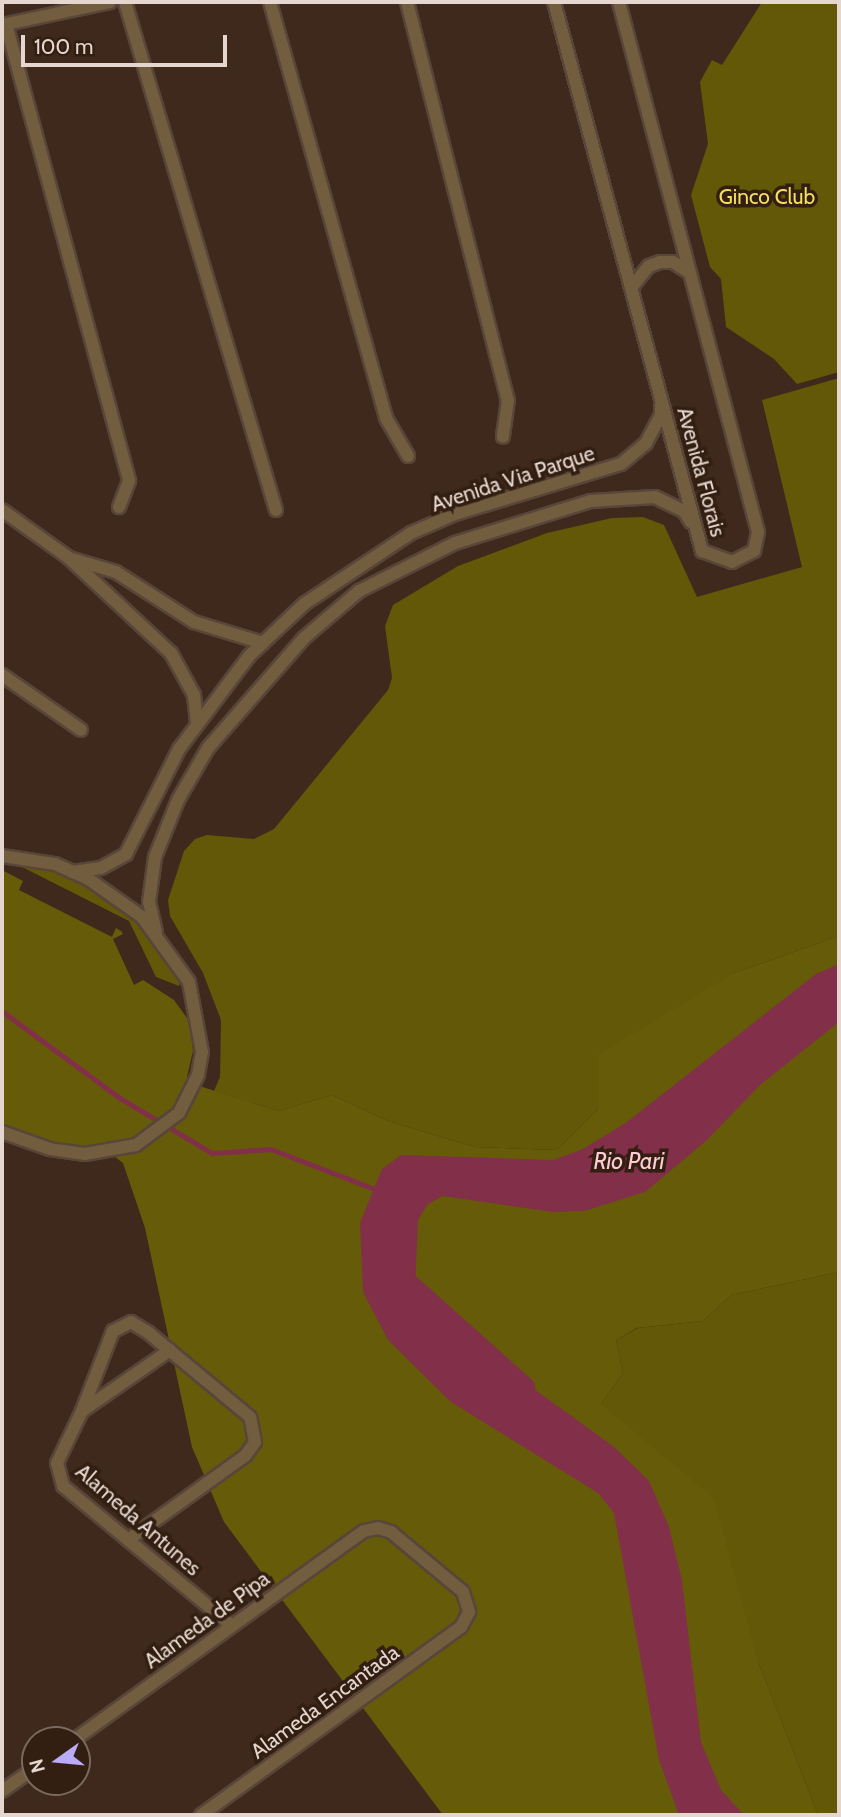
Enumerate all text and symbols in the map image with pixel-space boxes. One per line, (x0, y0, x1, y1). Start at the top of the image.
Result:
scale bar (24, 21, 231, 65)
text: 100 m (34, 34, 93, 59)
park label: Ginco Club (719, 184, 815, 210)
street label: Avenida Florais (672, 405, 730, 539)
street label: Avenida Via Parque (428, 441, 598, 517)
water label: Rio Pari (594, 1147, 664, 1175)
street label: Alameda Antunes (70, 1459, 206, 1581)
street label: Alameda de Pipa (139, 1566, 275, 1674)
street label: Alameda Encantada (246, 1640, 404, 1764)
north arrow (21, 1726, 91, 1796)
text: N (24, 1757, 50, 1776)

